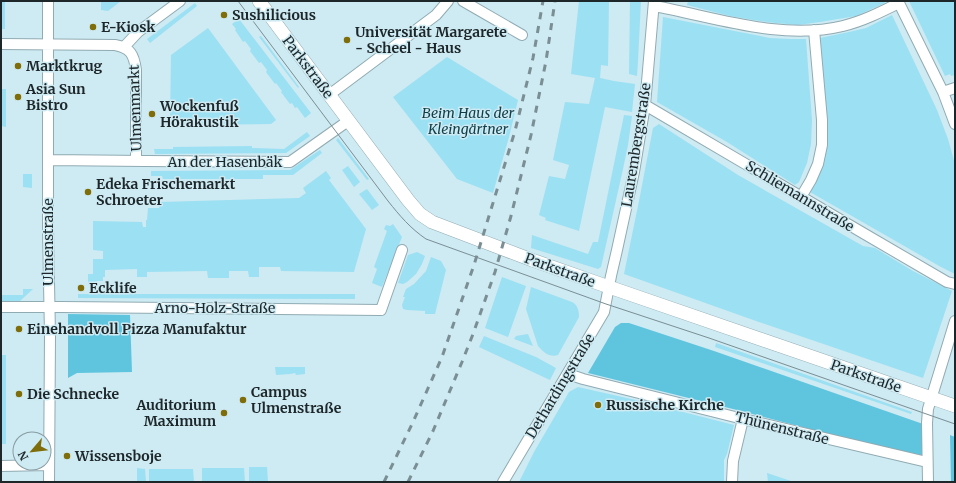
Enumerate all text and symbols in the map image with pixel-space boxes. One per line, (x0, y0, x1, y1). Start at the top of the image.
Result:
place label: Sushilicious (232, 6, 316, 24)
marker: Sushilicious (219, 10, 229, 20)
place label: E-Kiosk (101, 18, 156, 36)
marker: E-Kiosk (88, 22, 98, 32)
place label: Universität Margarete - Scheel - Haus (355, 23, 507, 57)
street label: Parkstraße (279, 32, 337, 102)
marker: Universität Margarete - Scheel - Haus (342, 35, 352, 45)
place label: Marktkrug (26, 57, 102, 75)
marker: Marktkrug (13, 61, 23, 71)
street label: Ulmenmarkt (124, 64, 146, 152)
place label: Asia Sun Bistro (25, 80, 86, 114)
street label: Laurembergstraße (617, 82, 655, 208)
marker: Asia Sun Bistro (13, 92, 23, 102)
place label: Wockenfuß Hörakustik (159, 97, 239, 131)
park label: Beim Haus der Kleingärtner (422, 104, 515, 138)
marker: Wockenfuß Hörakustik (147, 109, 157, 119)
street label: An der Hasenbäk (167, 153, 283, 171)
street label: Schliemannstraße (742, 157, 858, 235)
place label: Edeka Frischemarkt Schroeter (96, 175, 236, 209)
marker: Edeka Frischemarkt Schroeter (83, 187, 93, 197)
street label: Ulmenstraße (39, 198, 57, 286)
street label: Parkstraße (522, 249, 598, 291)
place label: Ecklife (89, 279, 137, 297)
marker: Ecklife (76, 283, 86, 293)
street label: Arno-Holz-Straße (154, 299, 275, 317)
place label: Einehandvoll Pizza Manufaktur (27, 320, 247, 338)
marker: Einehandvoll Pizza Manufaktur (14, 324, 24, 334)
street label: Dethardingstraße (522, 330, 598, 442)
street label: Parkstraße (828, 355, 904, 397)
place label: Campus Ulmenstraße (251, 383, 342, 417)
place label: Die Schnecke (27, 385, 120, 403)
marker: Die Schnecke (14, 389, 24, 399)
marker: Campus Ulmenstraße (238, 395, 248, 405)
place label: Auditorium Maximum (135, 396, 216, 430)
place label: Russische Kirche (606, 396, 724, 414)
marker: Russische Kirche (593, 400, 603, 410)
marker: Auditorium Maximum (219, 408, 229, 418)
street label: Thünenstraße (733, 408, 831, 448)
north arrow (12, 431, 52, 471)
place label: Wissensboje (74, 447, 162, 465)
text: N (15, 448, 31, 463)
marker: Wissensboje (62, 451, 72, 461)

